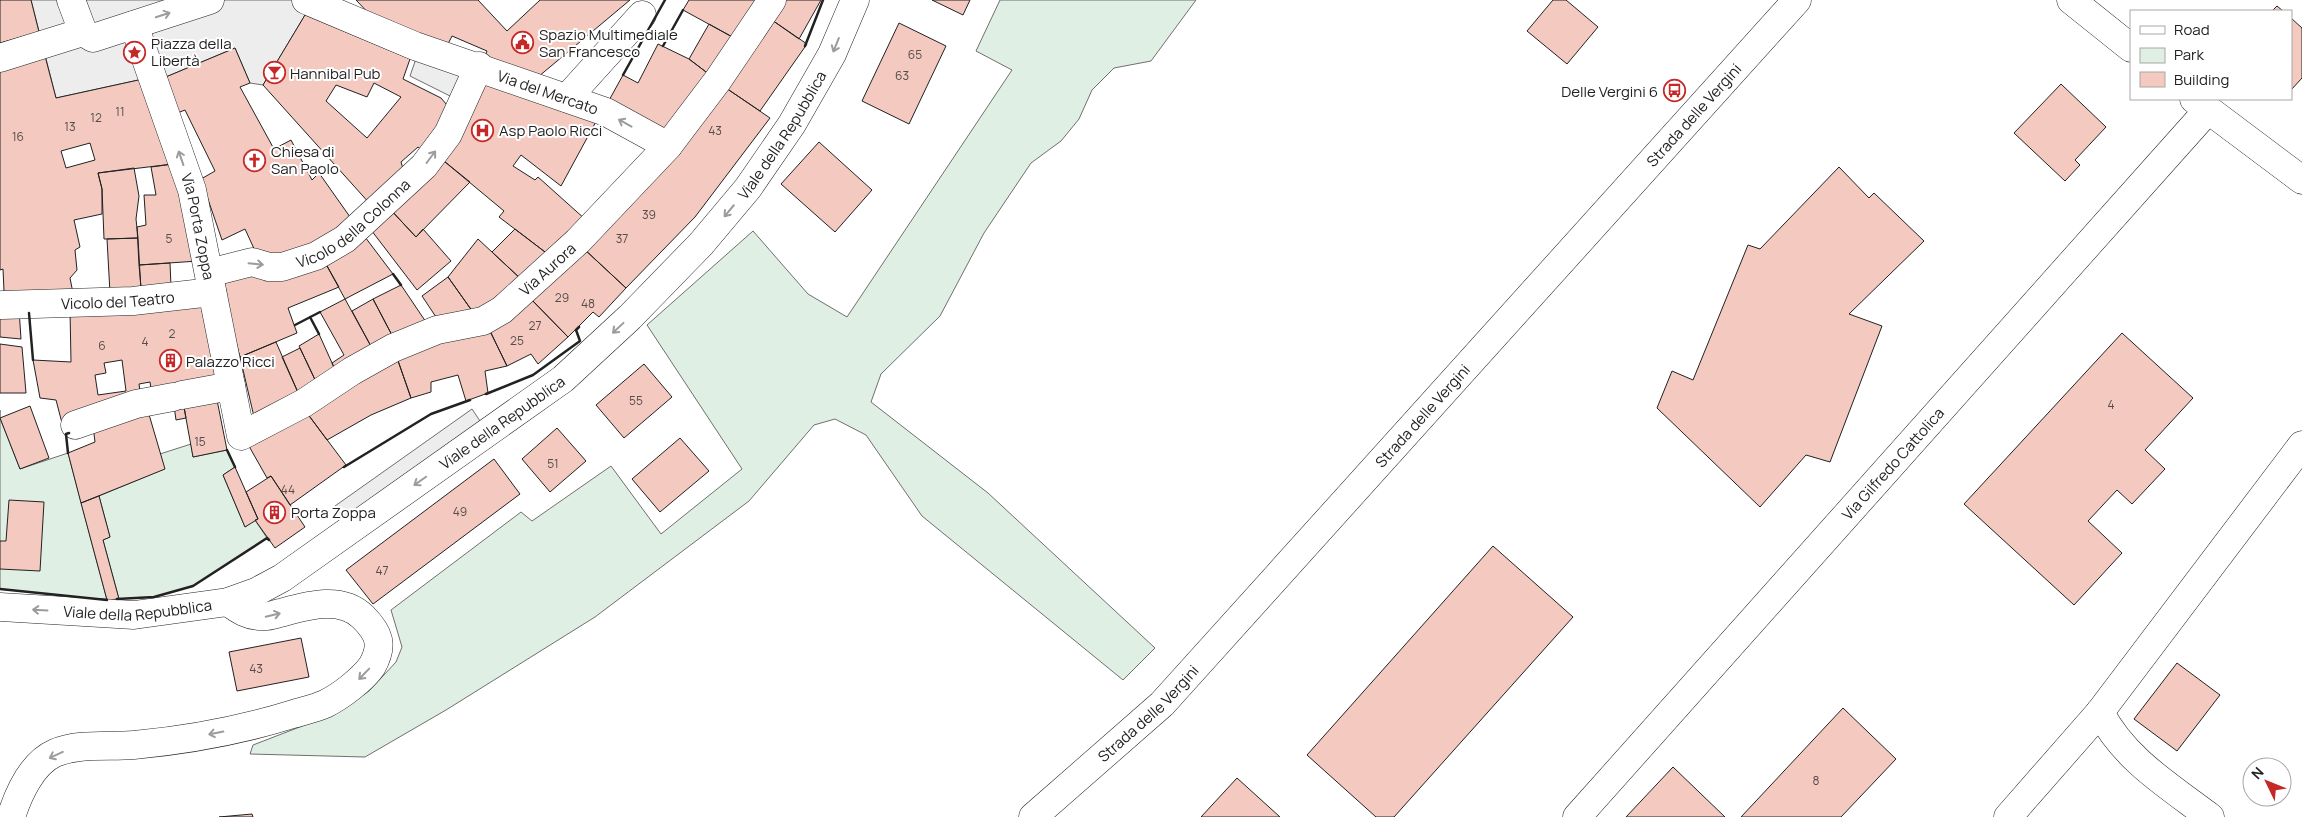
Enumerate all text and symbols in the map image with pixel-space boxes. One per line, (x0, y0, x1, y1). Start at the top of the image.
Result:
one-way arrow (154, 10, 170, 20)
legend (2130, 10, 2292, 100)
text: Road (2174, 19, 2210, 40)
place label: Spazio Multimediale San Francesco (539, 24, 678, 62)
public building icon: Spazio Multimediale San Francesco (511, 31, 535, 55)
place label: Piazza della Libertà (151, 33, 232, 71)
one-way arrow (831, 37, 840, 52)
place icon: Piazza della Libertà (123, 40, 147, 64)
text: Park (2174, 44, 2204, 65)
house number: 65 (908, 46, 922, 63)
street label: Strada delle Vergini (1641, 59, 1746, 171)
bar icon: Hannibal Pub (262, 61, 286, 85)
place label: Hannibal Pub (290, 63, 381, 84)
street label: Via del Mercato (495, 65, 601, 119)
street label: Viale della Repubblica (733, 67, 831, 204)
house number: 63 (895, 67, 909, 84)
text: Building (2174, 69, 2229, 90)
bus stop icon: Delle Vergini 6 (1662, 79, 1686, 103)
place label: Delle Vergini 6 (1561, 81, 1658, 102)
house number: 11 (115, 103, 125, 120)
house number: 12 (90, 109, 102, 126)
one-way arrow (619, 117, 633, 127)
house number: 13 (64, 118, 76, 135)
hospital icon: Asp Paolo Ricci (471, 118, 495, 142)
place label: Asp Paolo Ricci (499, 120, 602, 141)
house number: 43 (708, 122, 722, 139)
house number: 16 (12, 128, 24, 145)
place label: Chiesa di San Paolo (271, 141, 339, 179)
church icon: Chiesa di San Paolo (243, 148, 267, 172)
one-way arrow (175, 150, 185, 166)
one-way arrow (425, 151, 436, 164)
street label: Via Porta Zoppa (176, 170, 220, 282)
street label: Vicolo della Colonna (293, 174, 415, 272)
one-way arrow (724, 204, 735, 217)
house number: 39 (642, 206, 656, 223)
house number: 5 (166, 230, 173, 247)
house number: 37 (616, 230, 628, 247)
street label: Via Aurora (514, 238, 580, 300)
one-way arrow (247, 259, 263, 269)
street label: Vicolo del Teatro (61, 286, 176, 314)
house number: 29 (555, 289, 569, 306)
house number: 48 (581, 295, 595, 312)
house number: 27 (529, 317, 541, 334)
one-way arrow (611, 322, 624, 334)
house number: 2 (169, 325, 176, 342)
house number: 25 (510, 332, 524, 349)
house number: 4 (141, 333, 149, 350)
house number: 6 (98, 337, 106, 354)
building icon: Palazzo Ricci (158, 349, 182, 373)
place label: Palazzo Ricci (186, 351, 275, 372)
street label: Strada delle Vergini (1370, 359, 1474, 472)
street label: Viale della Repubblica (435, 370, 569, 474)
house number: 55 (629, 392, 643, 409)
house number: 4 (2107, 396, 2115, 413)
street label: Via Gilfredo Cattolica (1837, 403, 1948, 524)
house number: 15 (194, 433, 206, 450)
house number: 51 (547, 455, 559, 472)
one-way arrow (413, 476, 427, 486)
house number: 44 (281, 481, 295, 498)
building icon: Porta Zoppa (263, 500, 287, 524)
place label: Porta Zoppa (291, 502, 376, 523)
house number: 49 (453, 503, 467, 520)
house number: 47 (375, 562, 389, 579)
street label: Viale della Repubblica (63, 594, 213, 626)
one-way arrow (32, 605, 48, 614)
one-way arrow (264, 609, 280, 619)
house number: 43 (249, 660, 263, 677)
street label: Strada delle Vergini (1093, 660, 1203, 766)
one-way arrow (358, 668, 370, 680)
one-way arrow (209, 728, 225, 738)
one-way arrow (49, 750, 64, 760)
north arrow (2242, 757, 2292, 807)
text: N (2247, 763, 2268, 783)
house number: 8 (1813, 772, 1820, 789)

